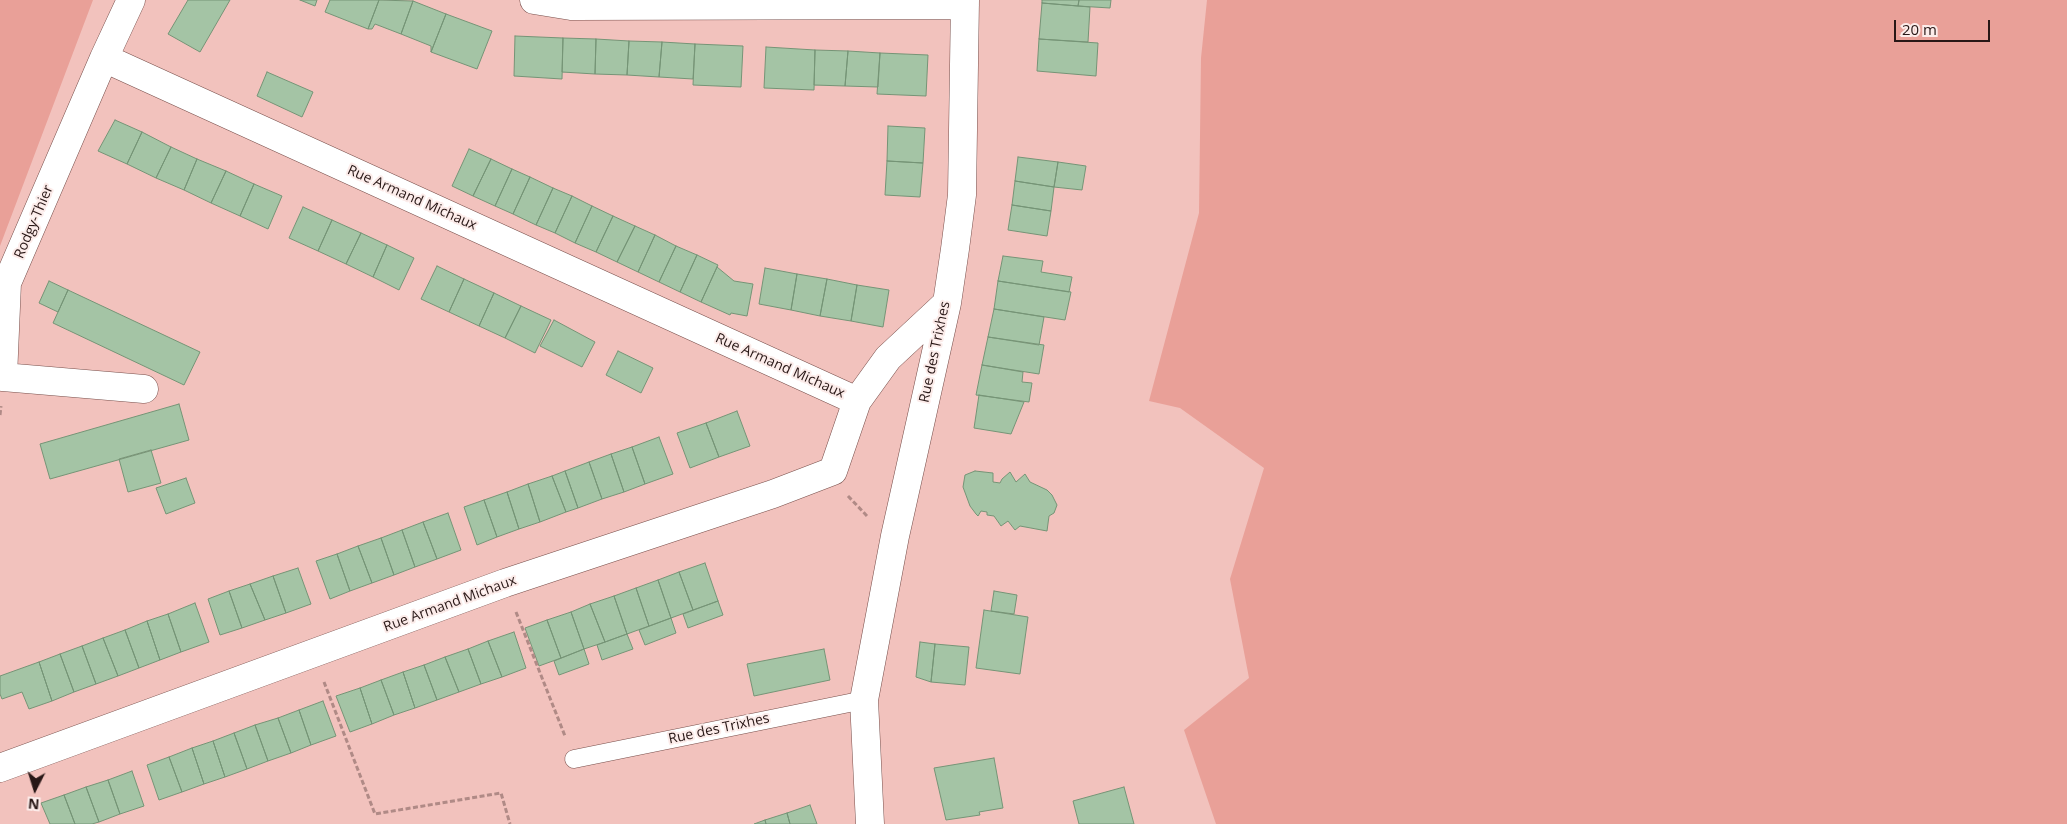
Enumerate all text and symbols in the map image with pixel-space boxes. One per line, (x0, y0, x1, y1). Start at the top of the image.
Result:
scale bar (1897, 10, 1993, 42)
text: 20 m (1902, 19, 1937, 39)
street label: Rue Armand Michaux (345, 162, 479, 234)
street label: Rodgy-Thier (11, 183, 57, 261)
street label: Rue des Trixhes (916, 300, 954, 404)
street label: Rue Armand Michaux (713, 330, 847, 402)
street label: Rue Armand Michaux (381, 572, 519, 636)
street label: Rue des Trixhes (667, 710, 771, 748)
north arrow (10, 764, 60, 814)
text: N (27, 794, 40, 814)

